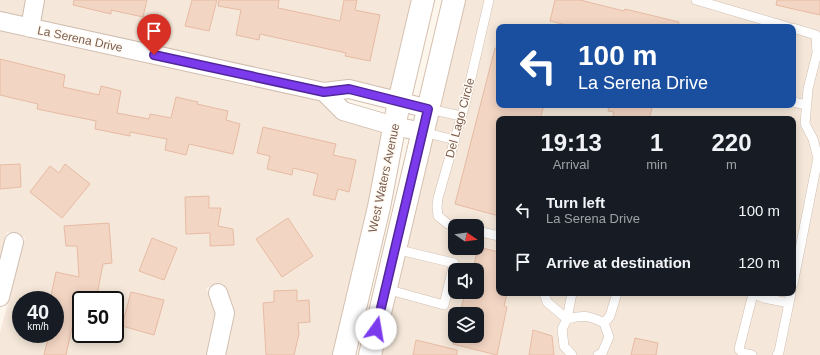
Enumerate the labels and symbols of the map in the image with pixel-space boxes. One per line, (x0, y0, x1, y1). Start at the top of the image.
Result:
pin (137, 14, 171, 55)
street label: La Serena Drive (36, 23, 124, 55)
street label: Del Lago Circle (443, 76, 477, 159)
street label: West Waters Avenue (366, 122, 402, 234)
north arrow (448, 219, 484, 255)
speed limit sign: 50 (72, 291, 124, 343)
position arrow (355, 308, 397, 350)

